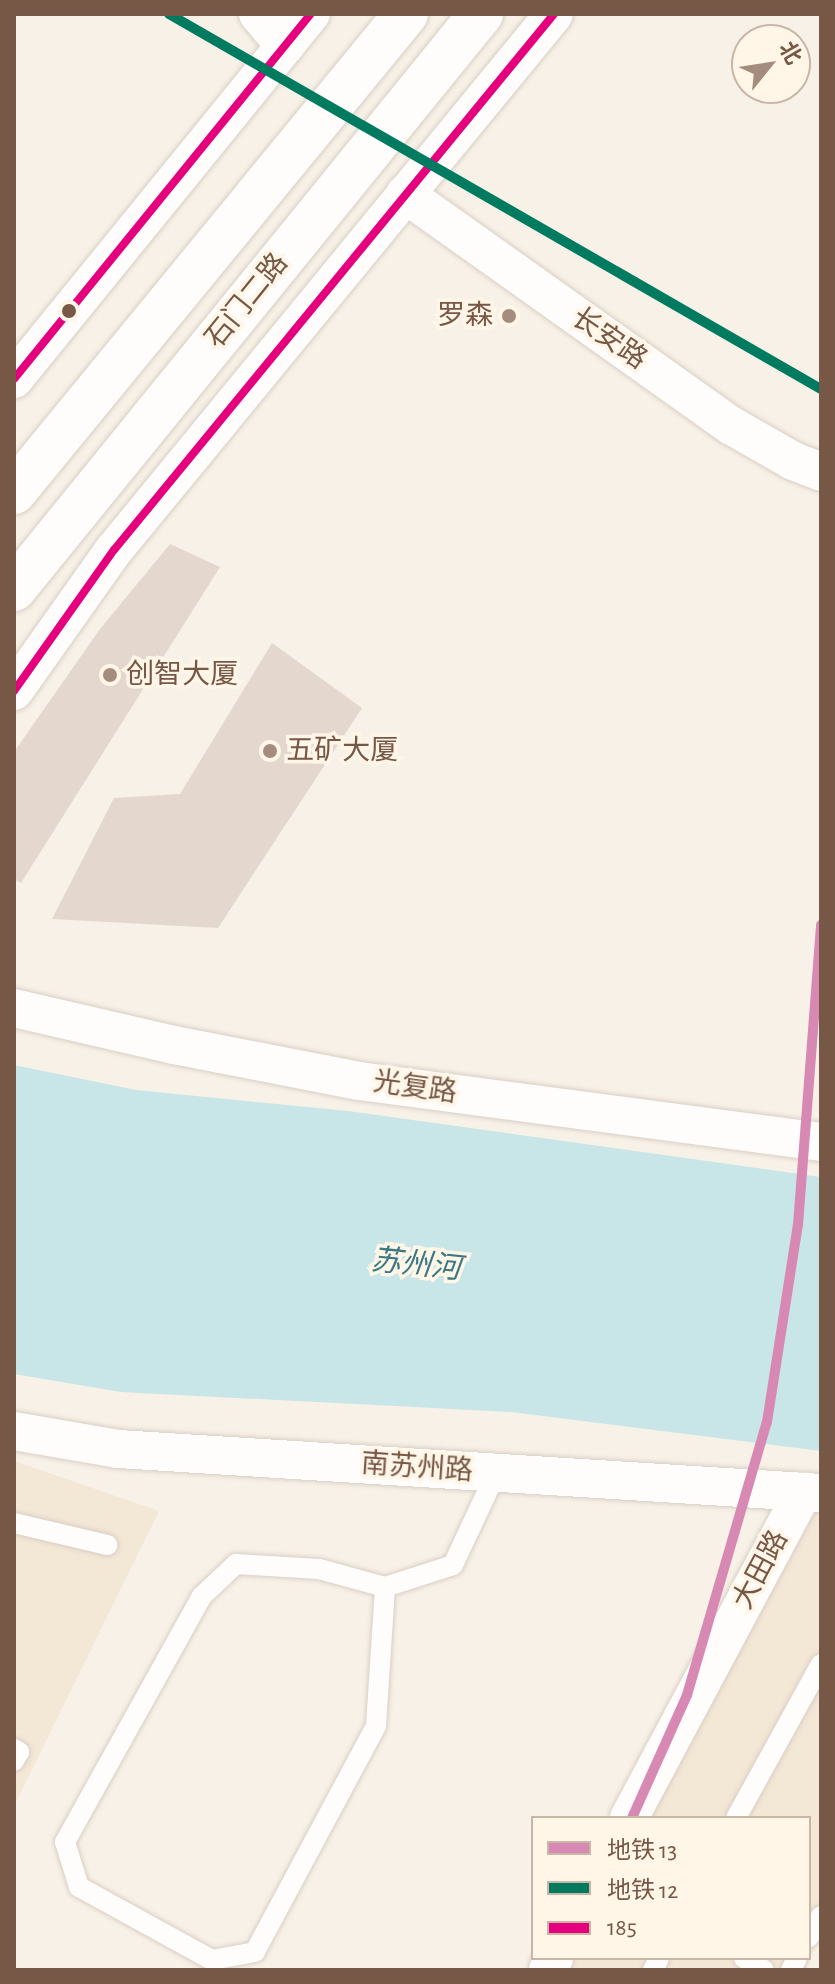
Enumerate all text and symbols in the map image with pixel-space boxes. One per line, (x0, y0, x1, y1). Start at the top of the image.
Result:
north arrow (731, 24, 811, 104)
text: 北 (775, 38, 805, 68)
street label: 石门二路 (199, 247, 295, 355)
place label: 罗森 (437, 299, 493, 333)
street label: 长安路 (565, 301, 653, 377)
unlabelled marker (61, 303, 77, 319)
marker: 罗森 (500, 307, 518, 325)
place label: 创智大厦 (126, 658, 238, 692)
marker: 创智大厦 (101, 666, 119, 684)
place label: 五矿大厦 (286, 734, 398, 768)
marker: 五矿大厦 (261, 742, 279, 760)
street label: 光复路 (371, 1066, 459, 1110)
water label: 苏州河 (369, 1242, 463, 1288)
street label: 南苏州路 (360, 1447, 474, 1489)
street label: 大田路 (726, 1525, 796, 1615)
legend (531, 1816, 811, 1960)
text: 地铁 13 (607, 1839, 677, 1863)
text: 地铁 12 (607, 1879, 678, 1903)
text: 185 (607, 1916, 637, 1940)

